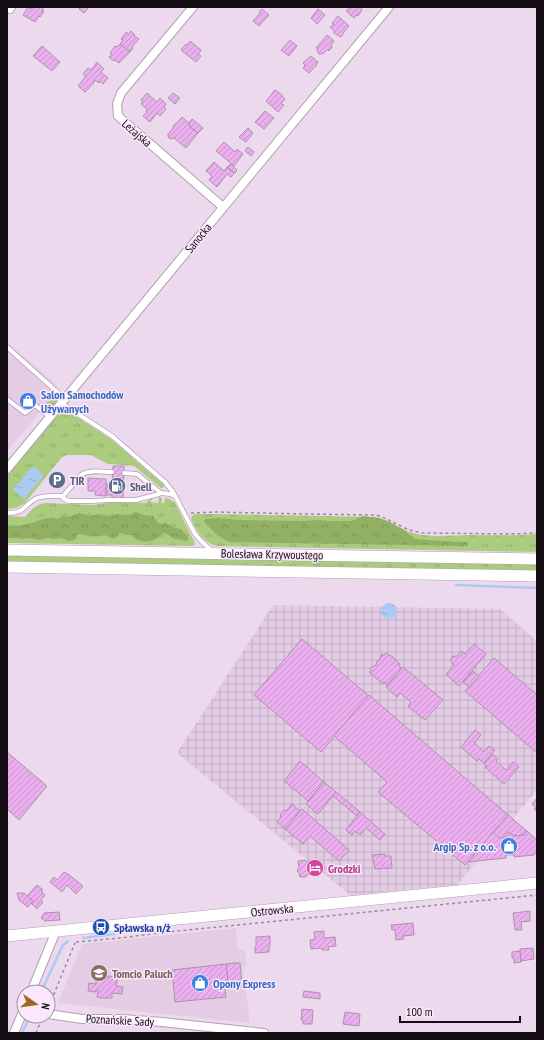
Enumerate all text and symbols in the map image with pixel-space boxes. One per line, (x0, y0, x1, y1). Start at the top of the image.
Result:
street label: Leżajska (119, 116, 155, 150)
street label: Sanocka (181, 220, 215, 256)
place label: Salon Samochodów Używanych (41, 387, 124, 416)
shop icon: Salon Samochodów Używanych (18, 391, 38, 411)
parking icon: TIR (47, 470, 67, 490)
place label: TIR (70, 473, 85, 488)
fuel station icon: Shell (107, 476, 127, 496)
place label: Shell (130, 479, 152, 494)
street label: Bolesława Krzywoustego (221, 546, 323, 562)
shop icon: Argip Sp. z o.o. (499, 836, 519, 856)
place label: Argip Sp. z o.o. (433, 839, 496, 854)
hotel icon: Grodzki (305, 858, 325, 878)
place label: Grodzki (328, 861, 361, 876)
street label: Ostrowska (250, 900, 294, 920)
bus stop icon: Spławska n/ż (91, 917, 111, 937)
place label: Spławska n/ż (114, 920, 171, 935)
school or university icon: Tomcio Paluch (89, 963, 109, 983)
place label: Tomcio Paluch (112, 966, 173, 981)
shop icon: Opony Express (190, 973, 210, 993)
place label: Opony Express (213, 976, 275, 991)
north arrow (16, 984, 56, 1024)
scale bar (400, 998, 520, 1024)
text: N (38, 1002, 53, 1011)
text: 100 m (406, 1004, 433, 1019)
street label: Poznańskie Sady (86, 1011, 155, 1029)

